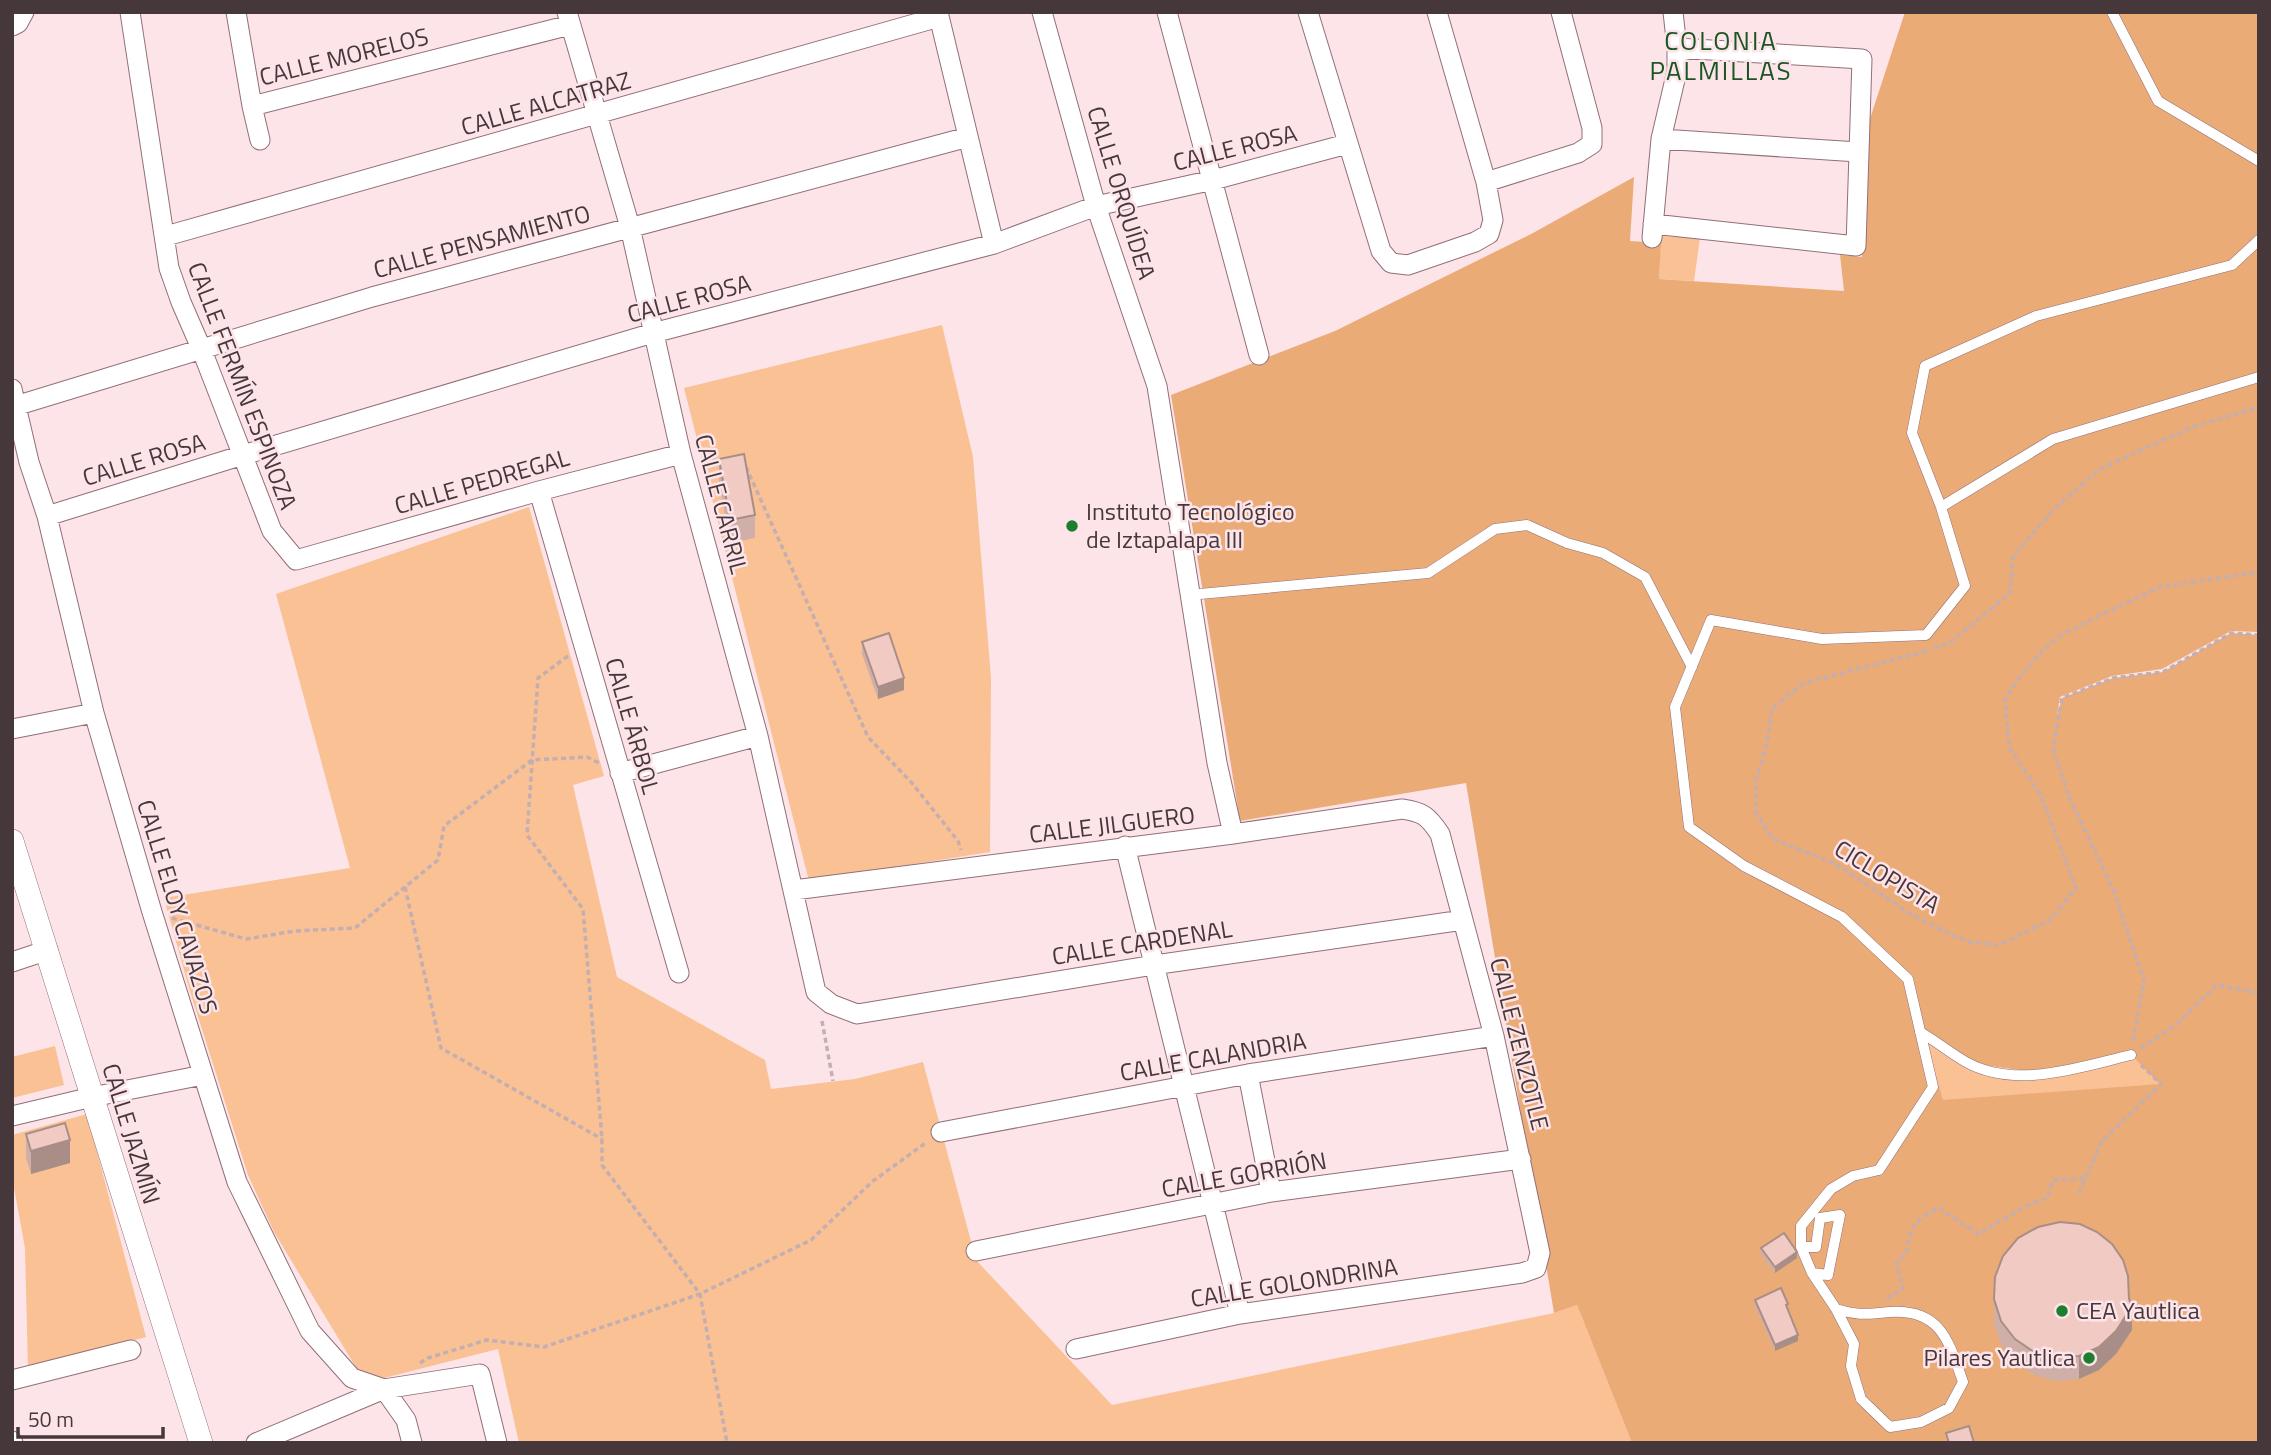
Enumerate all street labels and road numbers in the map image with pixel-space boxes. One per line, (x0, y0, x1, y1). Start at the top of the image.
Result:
street label: CALLE MORELOS (256, 18, 432, 94)
street label: CALLE ALCATRAZ (457, 62, 635, 144)
street label: CALLE ORQUÍDEA (1078, 101, 1165, 284)
street label: CALLE ROSA (1169, 114, 1301, 180)
street label: CALLE PENSAMIENTO (369, 195, 594, 287)
street label: CALLE FERMÍN ESPINOZA (179, 257, 307, 515)
street label: CALLE ROSA (623, 264, 755, 332)
street label: CALLE ROSA (78, 423, 210, 495)
street label: CALLE CARRIL (686, 430, 758, 578)
street label: CALLE PEDREGAL (390, 439, 574, 523)
street label: CALLE ÁRBOL (596, 653, 670, 799)
street label: CALLE ELOY CAVAZOS (128, 795, 228, 1018)
street label: CALLE JILGUERO (1027, 796, 1197, 852)
street label: CICLOPISTA (1828, 830, 1947, 922)
street label: CALLE CARDENAL (1049, 910, 1235, 974)
street label: CALLE ZENZOTLE (1481, 954, 1559, 1134)
street label: CALLE CALANDRIA (1117, 1022, 1309, 1090)
street label: CALLE JAZMÍN (94, 1059, 170, 1208)
street label: CALLE GORRIÓN (1158, 1142, 1329, 1206)
street label: CALLE GOLONDRINA (1188, 1248, 1400, 1316)

